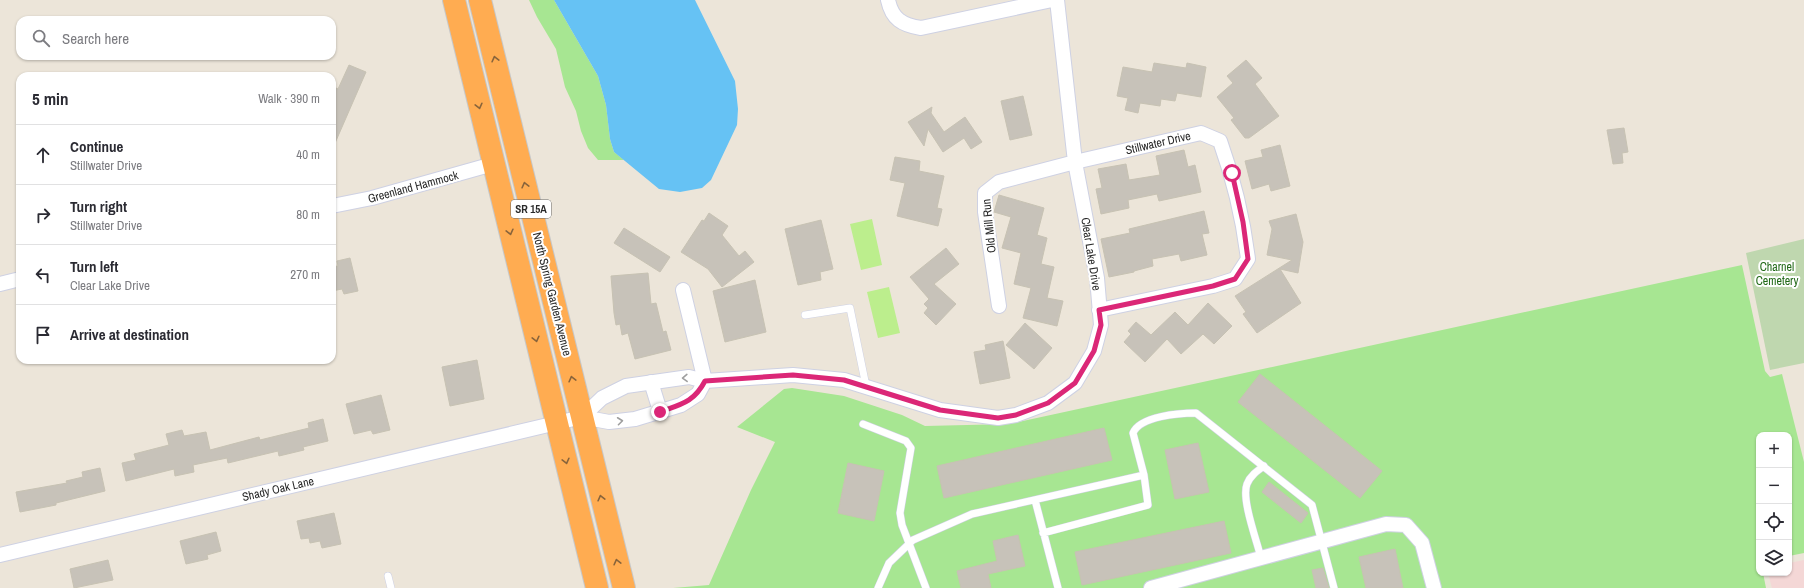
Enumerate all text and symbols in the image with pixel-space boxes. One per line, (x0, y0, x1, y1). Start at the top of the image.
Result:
search box (16, 16, 336, 60)
icon: search (30, 27, 52, 49)
text: Search here (62, 28, 129, 49)
one-way arrow (491, 56, 499, 62)
text: 5 min (32, 87, 68, 110)
text: Walk · 390 m (258, 90, 320, 107)
one-way arrow (475, 103, 483, 109)
street label: Stillwater Drive (1124, 128, 1192, 158)
text: Continue (70, 136, 123, 157)
icon: ahead (32, 144, 54, 166)
text: 40 m (296, 146, 320, 163)
text: Stillwater Drive (70, 157, 142, 174)
route start (1223, 164, 1241, 182)
street label: Greenland Hammock (366, 167, 460, 207)
one-way arrow (522, 182, 530, 188)
text: Turn right (70, 196, 127, 217)
street label: Old Mill Run (978, 198, 1000, 254)
road number: SR 15A (511, 200, 551, 218)
icon: right (32, 204, 54, 226)
text: 80 m (296, 206, 320, 223)
street label: Clear Lake Drive (1077, 216, 1105, 292)
text: Stillwater Drive (70, 217, 142, 234)
one-way arrow (505, 228, 514, 235)
street label: North Spring Garden Avenue (529, 231, 575, 357)
text: Turn left (70, 256, 118, 277)
park label: Charnel Cemetery (1756, 259, 1798, 289)
icon: left (32, 264, 54, 286)
text: 270 m (290, 266, 320, 283)
text: Clear Lake Drive (70, 277, 150, 294)
icon: arrive (32, 324, 54, 346)
text: Arrive at destination (70, 324, 189, 345)
one-way arrow (531, 336, 539, 342)
one-way arrow (682, 373, 688, 382)
one-way arrow (569, 376, 577, 383)
route end (651, 403, 669, 421)
one-way arrow (617, 417, 623, 426)
map controls (1756, 432, 1792, 576)
button: + (1756, 432, 1792, 468)
one-way arrow (561, 458, 569, 464)
button: − (1756, 468, 1792, 504)
street label: Shady Oak Lane (240, 473, 316, 505)
one-way arrow (598, 494, 606, 501)
button: locate (1756, 504, 1792, 540)
button: layers (1756, 540, 1792, 576)
one-way arrow (614, 558, 622, 565)

